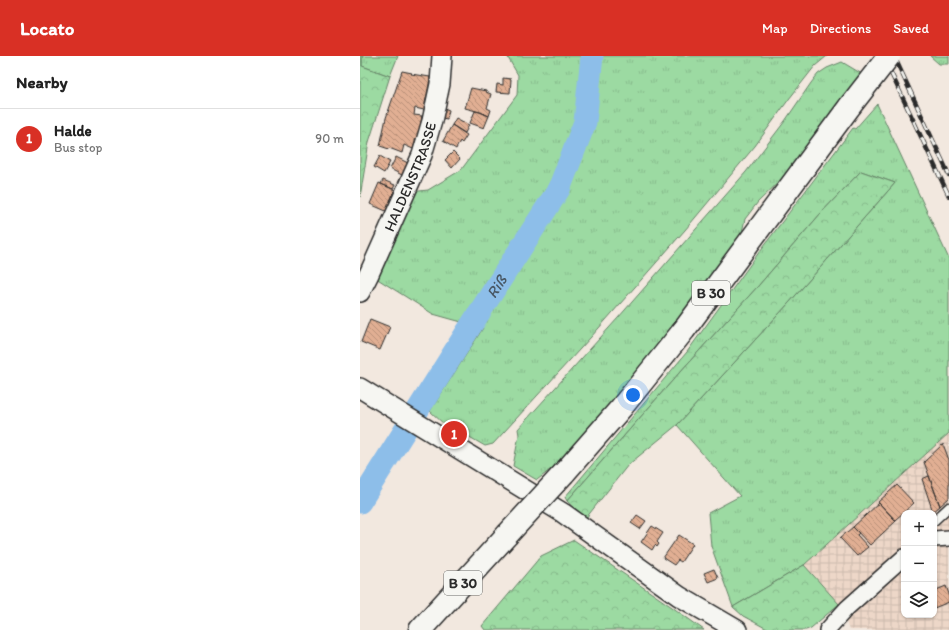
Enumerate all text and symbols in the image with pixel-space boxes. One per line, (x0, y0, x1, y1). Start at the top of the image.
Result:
text: Locato (20, 17, 74, 40)
text: Map (762, 20, 788, 37)
text: Directions (810, 20, 871, 37)
text: Saved (893, 20, 929, 37)
text: Nearby (16, 72, 68, 92)
street label: HALDENSTRASSE (380, 120, 440, 234)
text: Halde (54, 122, 92, 140)
text: 1 (26, 131, 32, 146)
text: 90 m (315, 131, 344, 146)
text: Bus stop (54, 140, 102, 155)
water label: Riß (482, 271, 512, 302)
road number: B 30 (692, 281, 730, 305)
your location (623, 385, 643, 405)
pin: 1 (441, 419, 467, 449)
map controls (901, 510, 937, 618)
button: + (901, 510, 937, 546)
button: − (901, 546, 937, 582)
road number: B 30 (444, 571, 482, 595)
button: layers (901, 582, 937, 618)

